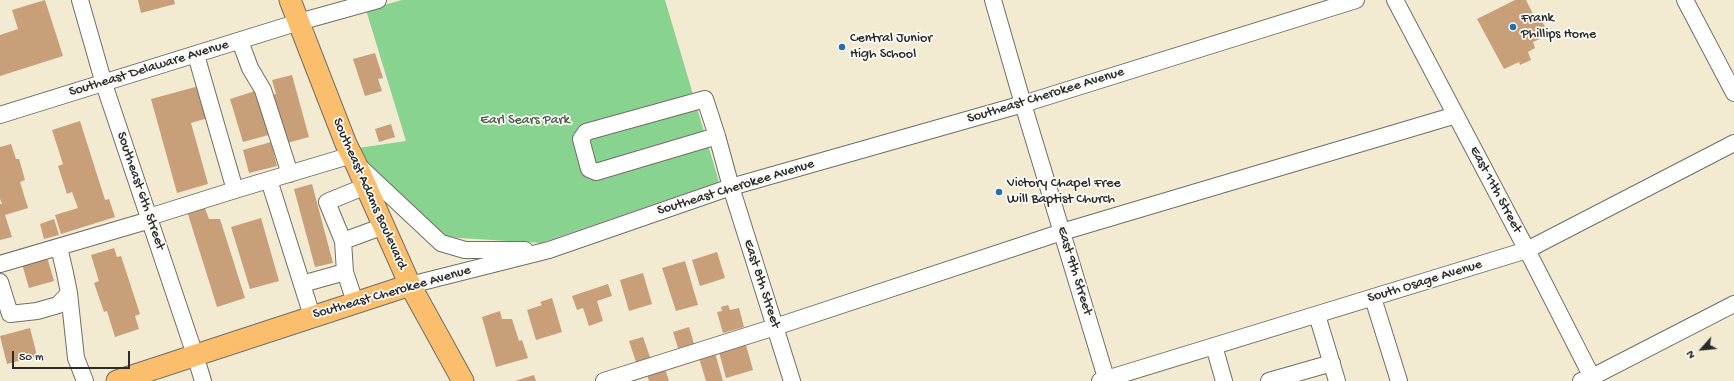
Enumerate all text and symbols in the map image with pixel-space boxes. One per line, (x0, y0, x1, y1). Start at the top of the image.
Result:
place label: Frank Phillips Home (1521, 11, 1596, 44)
marker: Frank Phillips Home (1508, 22, 1518, 32)
place label: Central Junior High School (850, 31, 932, 64)
street label: Southeast Delaware Avenue (67, 37, 231, 101)
marker: Central Junior High School (837, 42, 847, 52)
street label: Southeast Cherokee Avenue (965, 64, 1127, 128)
park label: Earl Sears Park (480, 113, 570, 129)
street label: Southeast Adams Boulevard (328, 116, 410, 272)
street label: Southeast 6th Street (112, 130, 168, 252)
street label: East 11th Street (1465, 144, 1525, 236)
street label: Southeast Cherokee Avenue (655, 156, 817, 220)
place label: Victory Chapel Free Will Baptist Church (1007, 176, 1121, 208)
marker: Victory Chapel Free Will Baptist Church (994, 187, 1004, 197)
street label: East 9th Street (1053, 225, 1095, 317)
street label: East 8th Street (739, 238, 783, 330)
street label: South Osage Avenue (1366, 257, 1484, 307)
street label: Southeast Cherokee Avenue (311, 262, 473, 324)
north arrow (1682, 329, 1722, 369)
scale bar (14, 343, 132, 369)
text: N (1684, 349, 1698, 360)
text: 50 m (19, 351, 44, 365)

